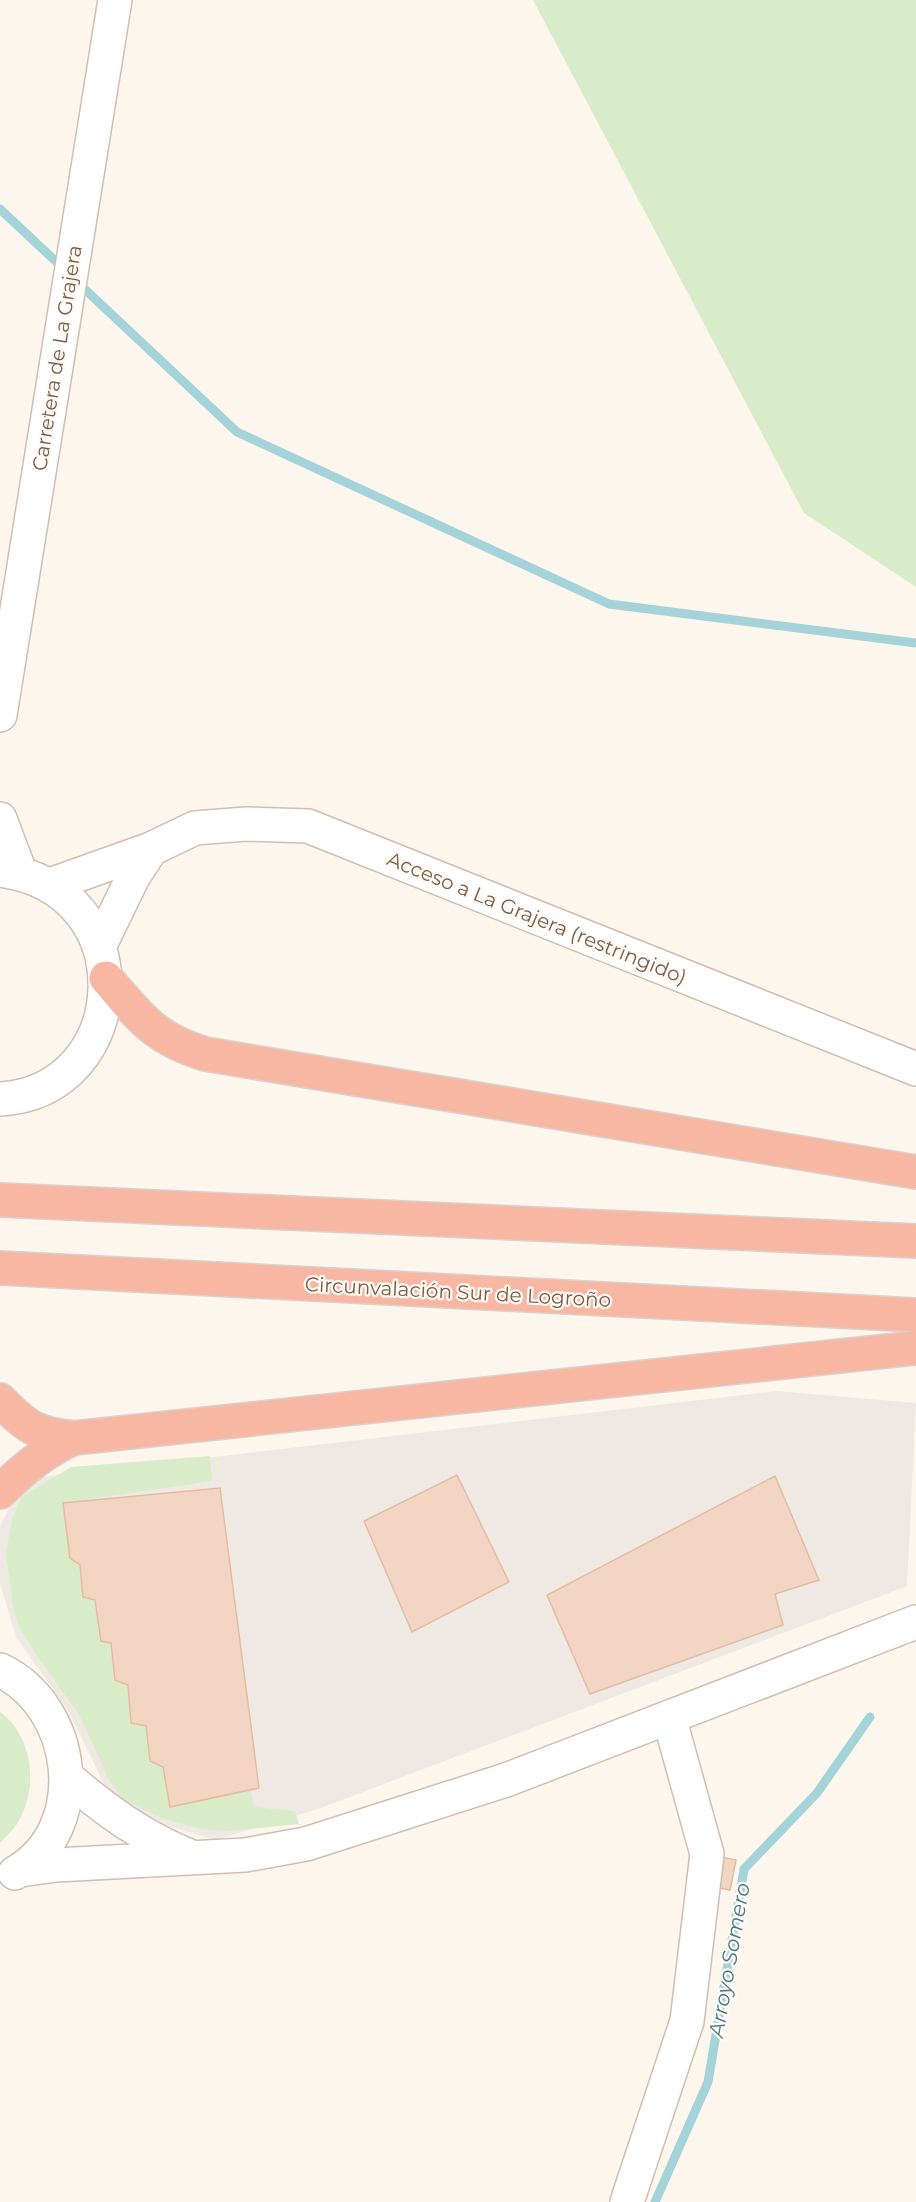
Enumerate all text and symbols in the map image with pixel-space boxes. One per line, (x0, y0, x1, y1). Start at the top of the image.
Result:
street label: Carretera de La Grajera (27, 243, 87, 473)
street label: Acceso a La Grajera (restringido) (384, 847, 690, 989)
street label: Circunvalación Sur de Logroño (304, 1272, 612, 1312)
water label: Arroyo Somero (703, 1881, 755, 2041)

